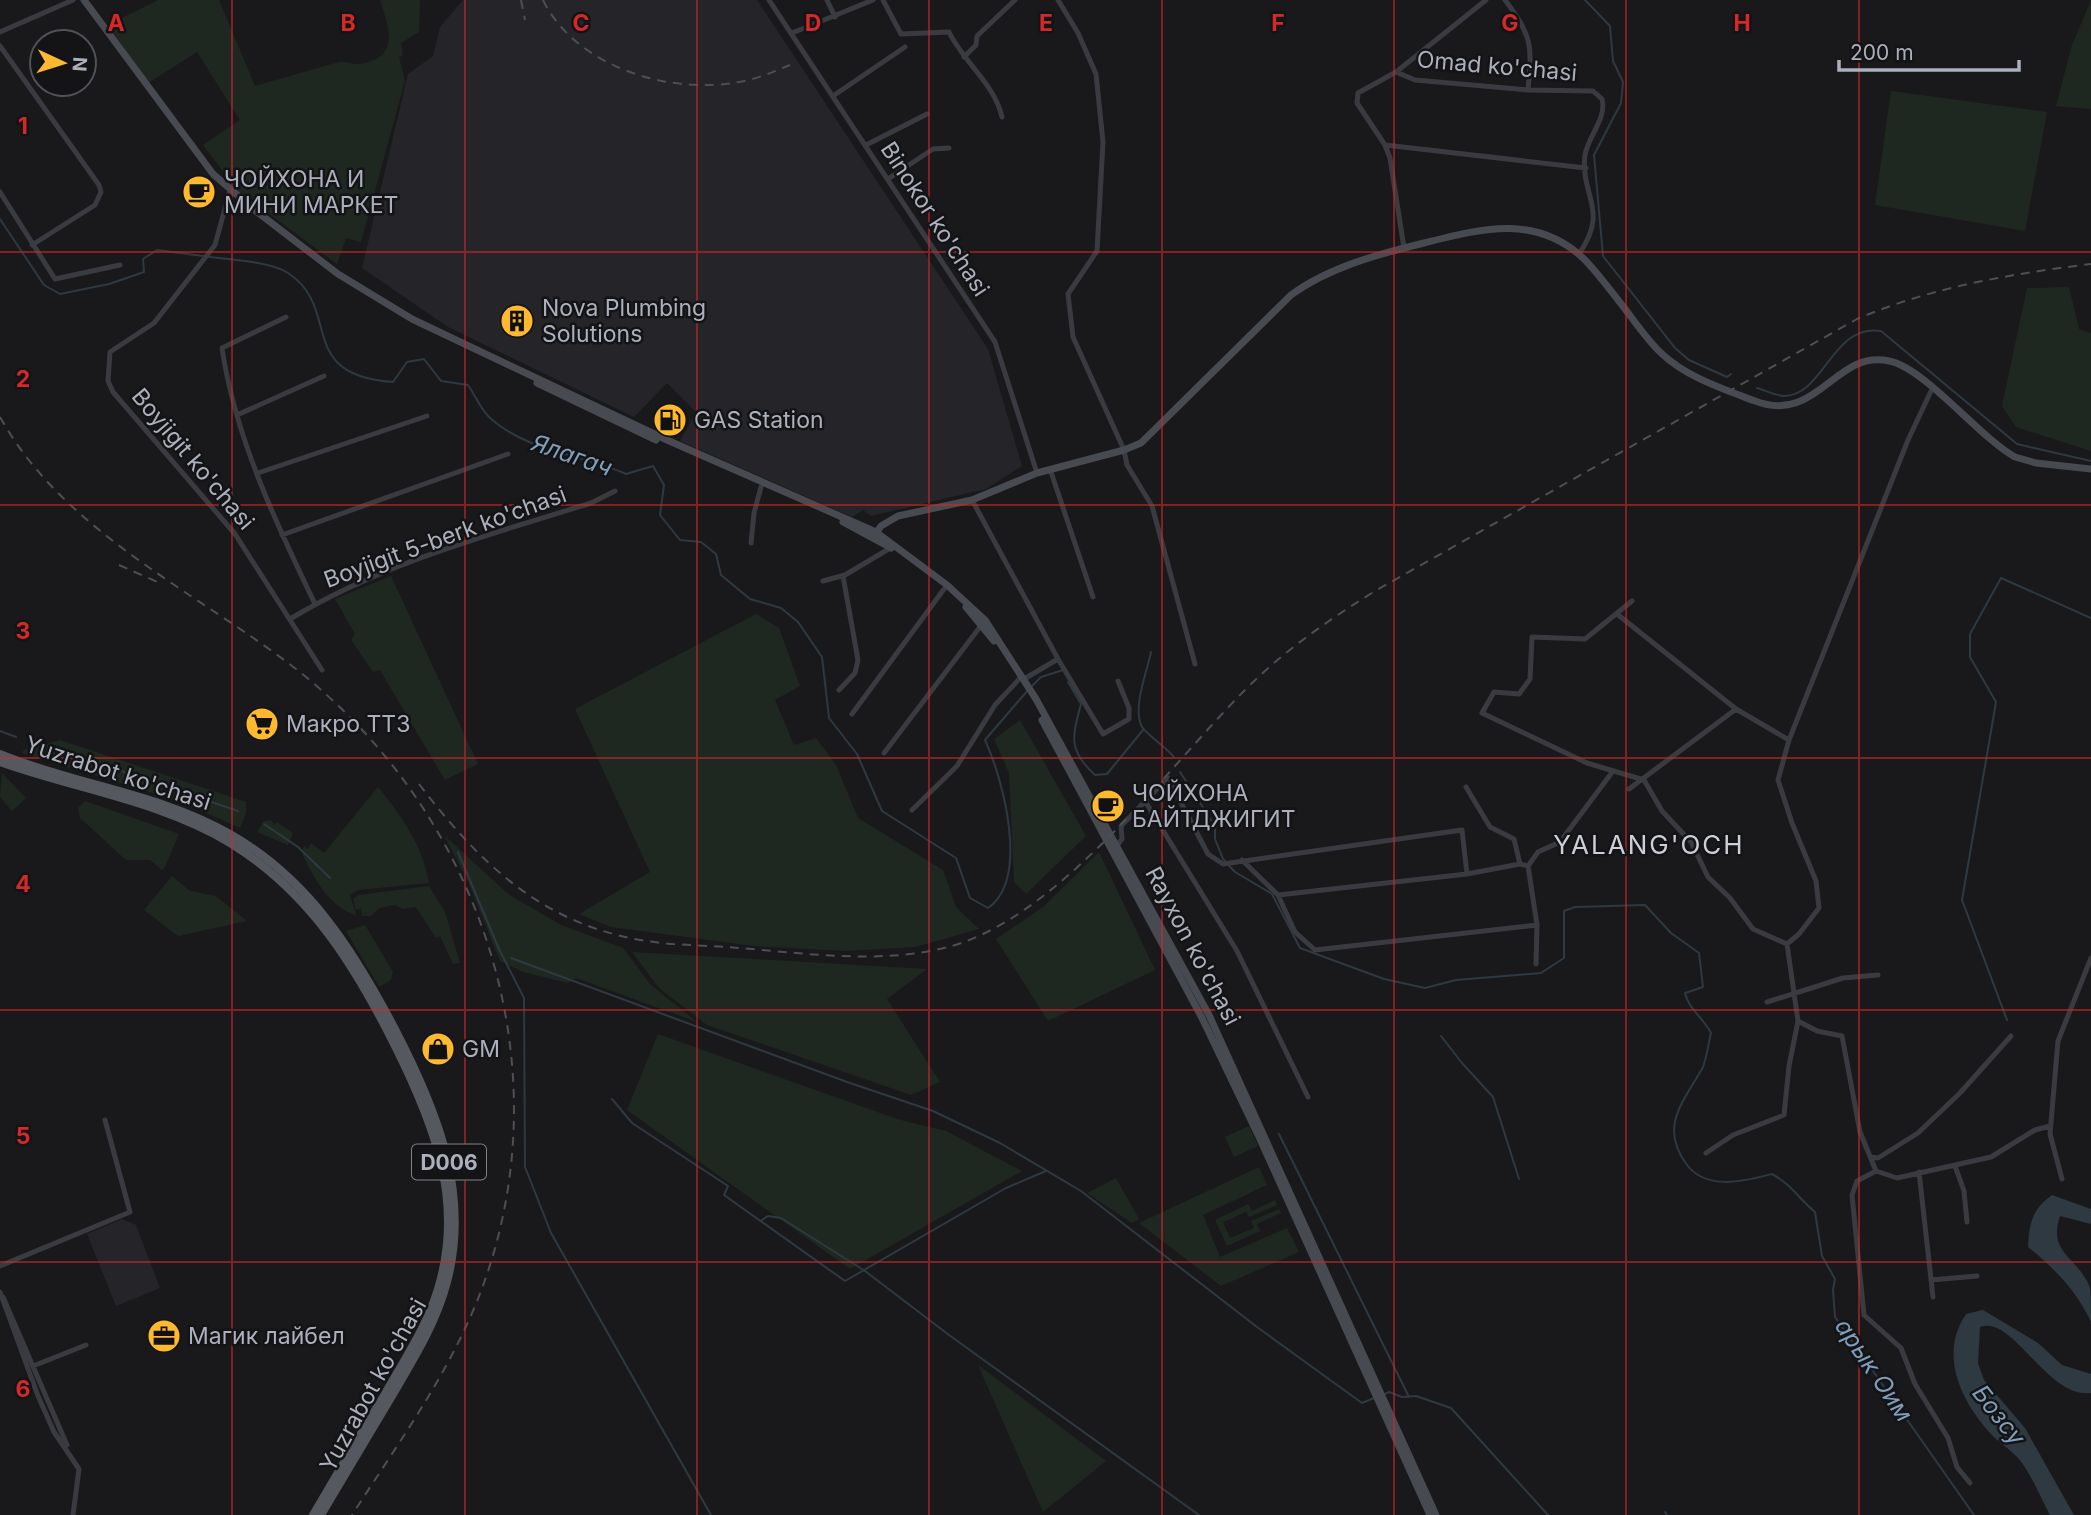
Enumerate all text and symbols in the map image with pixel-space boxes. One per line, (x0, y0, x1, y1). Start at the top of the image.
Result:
text: A (107, 9, 125, 37)
text: B (340, 9, 356, 37)
text: C (572, 9, 590, 37)
text: D (805, 9, 821, 37)
text: E (1039, 9, 1053, 37)
text: F (1271, 9, 1285, 37)
text: G (1501, 9, 1519, 37)
text: H (1733, 9, 1751, 37)
north arrow (28, 28, 98, 98)
scale bar (1839, 28, 2019, 72)
text: 200 m (1850, 40, 1914, 65)
street label: Omad ko'chasi (1416, 45, 1578, 87)
text: N (67, 56, 91, 72)
text: 1 (18, 112, 28, 140)
street label: Binokor ko'chasi (875, 137, 995, 301)
place label: ЧОЙХОНА И МИНИ МАРКЕТ (224, 165, 398, 219)
cafe icon: ЧОЙХОНА И МИНИ МАРКЕТ (180, 173, 218, 211)
place label: Nova Plumbing Solutions (542, 294, 706, 348)
building icon: Nova Plumbing Solutions (498, 302, 536, 340)
text: 2 (16, 365, 30, 393)
street label: Boyjigit ko'chasi (126, 383, 260, 535)
fuel station icon: GAS Station (651, 401, 689, 439)
place label: GAS Station (694, 406, 824, 434)
water label: Ялагач (527, 427, 616, 482)
street label: Boyjigit 5-berk ko'chasi (320, 480, 570, 594)
text: 3 (16, 617, 30, 645)
supermarket icon: Макро ТТЗ (243, 705, 281, 743)
place label: Макро ТТЗ (286, 710, 410, 738)
street label: Yuzrabot ko'chasi (21, 730, 215, 816)
place label: ЧОЙХОНА БАЙТДЖИГИТ (1132, 779, 1296, 833)
cafe icon: ЧОЙХОНА БАЙТДЖИГИТ (1089, 787, 1127, 825)
district label: YALANG'OCH (1553, 829, 1745, 860)
street label: Rayxon ko'chasi (1139, 862, 1247, 1030)
text: 4 (15, 870, 31, 898)
shop icon: GM (419, 1030, 457, 1068)
place label: GM (462, 1035, 500, 1063)
text: 5 (16, 1122, 30, 1150)
road number: D006 (412, 1144, 486, 1180)
street label: Yuzrabot ko'chasi (314, 1293, 432, 1477)
water label: арык Оим (1829, 1313, 1919, 1427)
office icon: Магик лайбел (145, 1317, 183, 1355)
place label: Магик лайбел (188, 1322, 345, 1350)
text: 6 (16, 1375, 30, 1403)
water label: Бозсу (1966, 1379, 2032, 1451)

